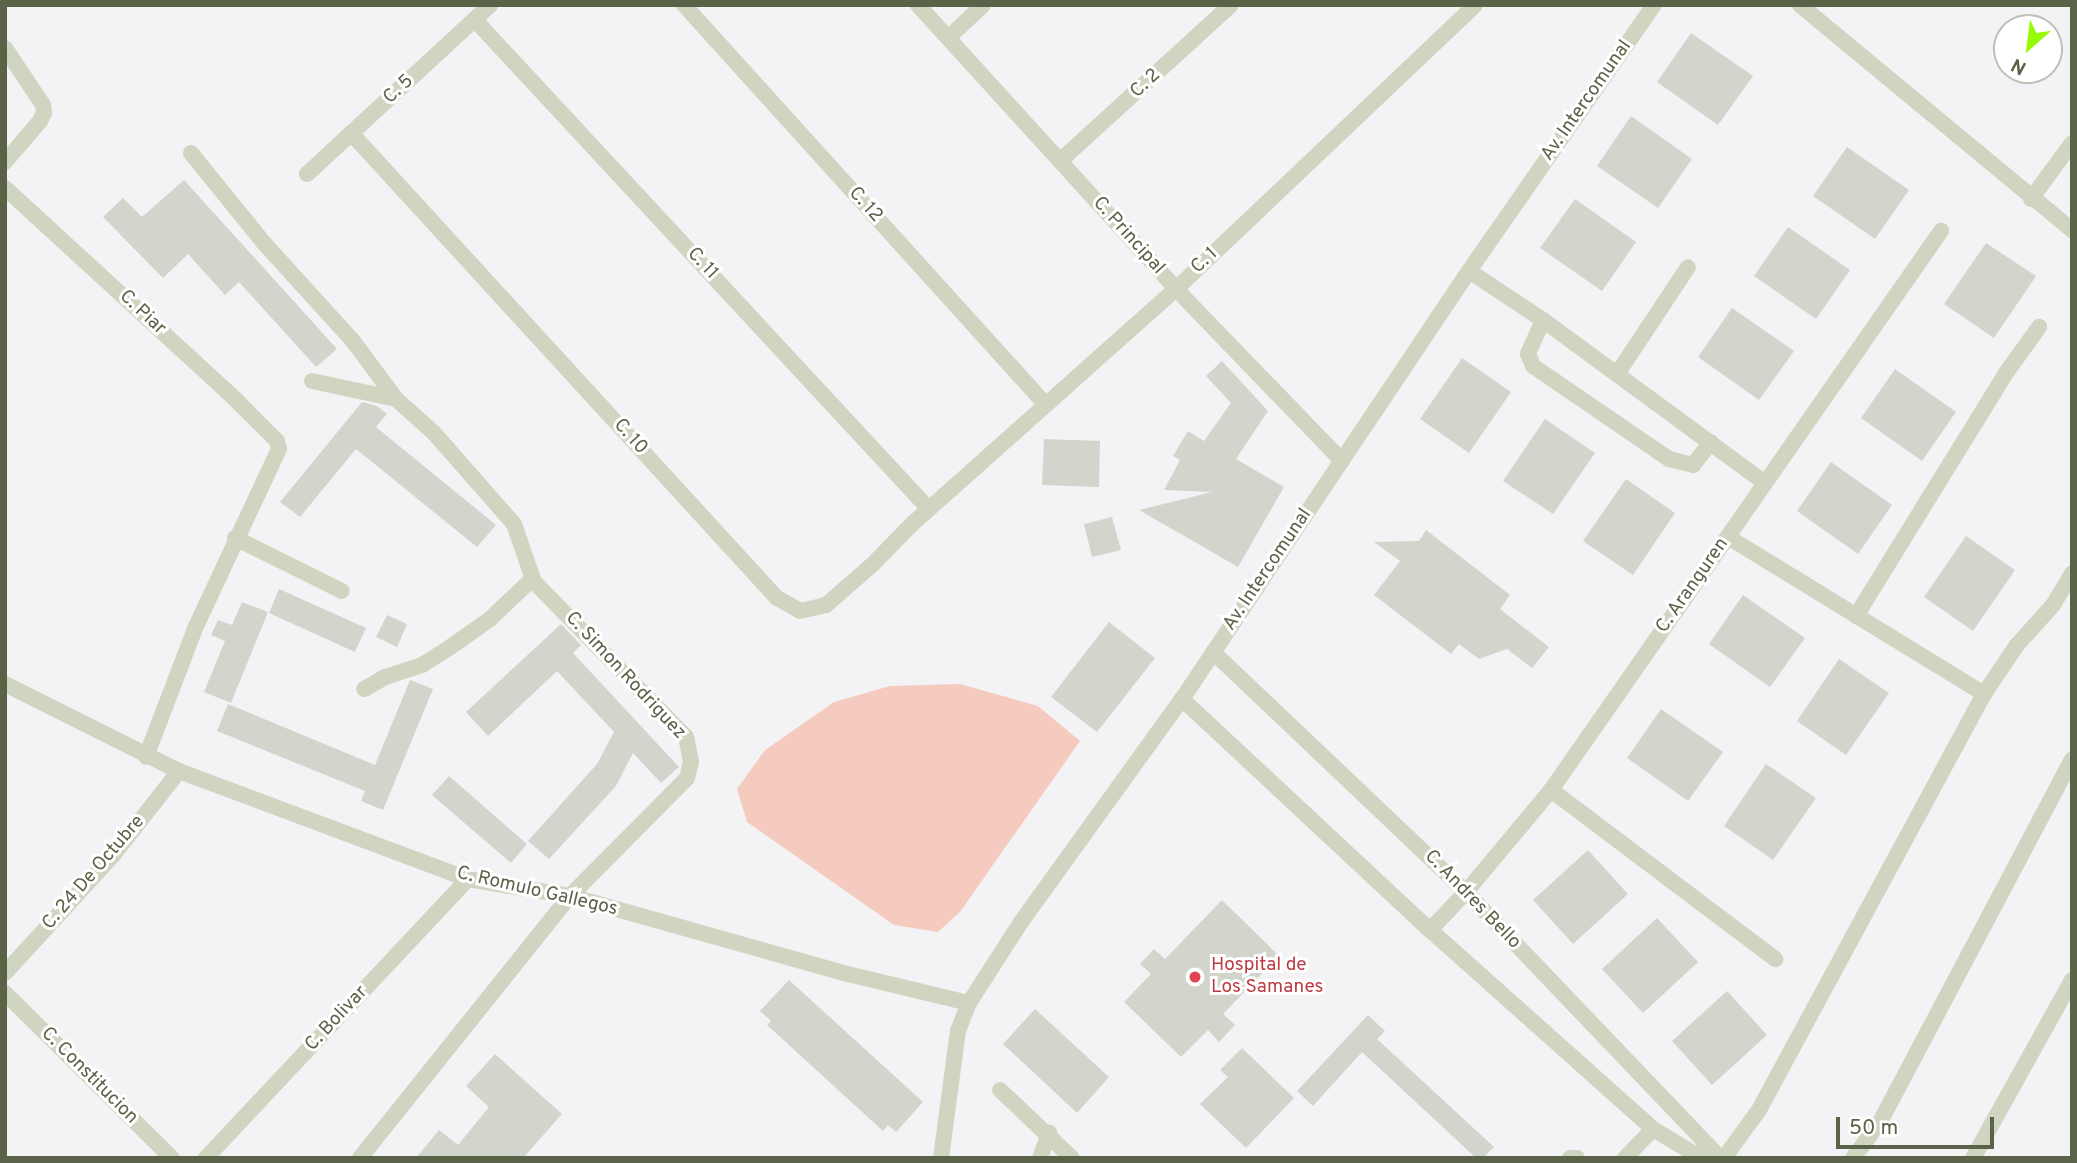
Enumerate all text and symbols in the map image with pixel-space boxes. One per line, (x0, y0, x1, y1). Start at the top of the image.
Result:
north arrow (1993, 14, 2063, 84)
street label: Av. Intercomunal (1537, 36, 1637, 166)
text: N (2007, 52, 2031, 80)
street label: C. 2 (1126, 64, 1166, 104)
street label: C. 5 (379, 70, 419, 110)
street label: C. 12 (843, 183, 887, 227)
street label: C. Principal (1087, 192, 1169, 280)
street label: C. 11 (682, 243, 722, 285)
street label: C. 1 (1187, 243, 1223, 279)
street label: C. Piar (114, 286, 170, 340)
street label: C. 10 (608, 414, 652, 460)
street label: Av. Intercomunal (1219, 505, 1317, 635)
street label: C. Aranguren (1652, 534, 1734, 638)
street label: C. Simon Rodriguez (560, 607, 690, 745)
street label: C. 24 De Octubre (38, 811, 150, 935)
street label: C. Andres Bello (1419, 846, 1525, 954)
street label: C. Romulo Gallegos (454, 862, 620, 922)
place label: Hospital de Los Samanes (1211, 955, 1323, 999)
marker: Hospital de Los Samanes (1185, 967, 1205, 987)
street label: C. Bolivar (301, 982, 373, 1056)
street label: C. Constitucion (36, 1023, 142, 1129)
scale bar (1839, 1104, 1996, 1148)
text: 50 m (1849, 1115, 1898, 1142)

